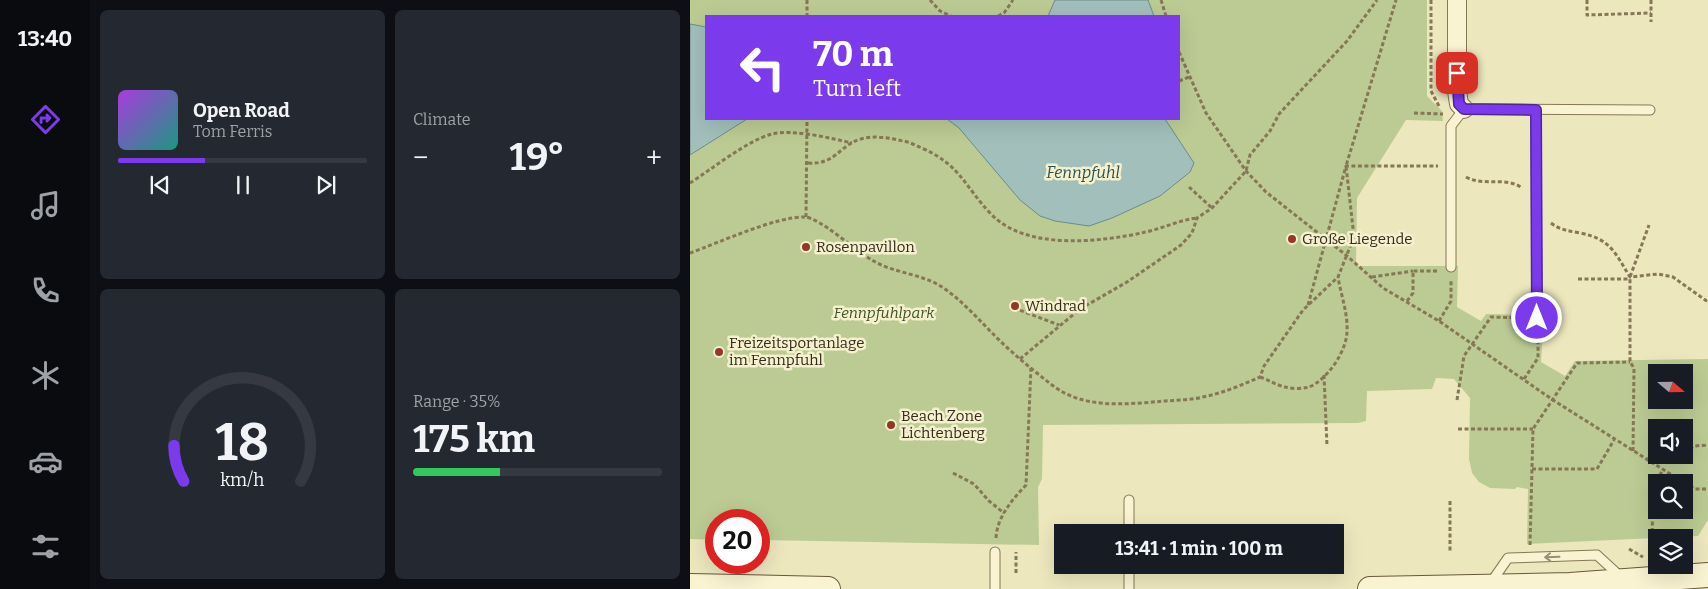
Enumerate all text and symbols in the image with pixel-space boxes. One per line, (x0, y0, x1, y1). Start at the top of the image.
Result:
text: 13:40 (18, 25, 72, 52)
text: 70 m (813, 33, 893, 75)
icon: left (730, 35, 795, 100)
pin (1436, 52, 1478, 94)
icon: arrive (1443, 59, 1471, 87)
text: Turn left (813, 75, 901, 102)
text: Open Road (193, 99, 290, 122)
icon: directions (28, 102, 63, 137)
text: Climate (413, 110, 471, 129)
text: Tom Ferris (193, 122, 272, 141)
text: 19° (510, 134, 565, 180)
text: − (413, 141, 428, 174)
text: + (646, 141, 662, 174)
water label: Fennpfuhl (1046, 163, 1120, 182)
icon: previous (146, 171, 174, 199)
icon: pause (229, 171, 257, 199)
icon: next (312, 171, 340, 199)
icon: music (28, 188, 63, 223)
place label: Große Liegende (1302, 230, 1413, 248)
marker: Große Liegende (1286, 233, 1298, 245)
place label: Rosenpavillon (816, 238, 915, 256)
marker: Rosenpavillon (800, 241, 812, 253)
icon: phone (28, 273, 63, 308)
position arrow (1510, 291, 1562, 343)
place label: Windrad (1025, 297, 1086, 315)
marker: Windrad (1009, 300, 1021, 312)
park label: Fennpfuhlpark (834, 304, 935, 322)
place label: Freizeitsportanlage im Fennpfuhl (729, 334, 864, 369)
marker: Freizeitsportanlage im Fennpfuhl (713, 346, 725, 358)
icon: climate (28, 358, 63, 393)
north arrow (1648, 364, 1692, 409)
map controls (1648, 364, 1693, 574)
text: Range · 35% (413, 392, 501, 411)
place label: Beach Zone Lichtenberg (901, 407, 985, 442)
text: 18 (216, 411, 269, 474)
text: 175 km (413, 416, 535, 462)
marker: Beach Zone Lichtenberg (885, 419, 897, 431)
button: sound (1648, 419, 1693, 464)
icon: car (28, 444, 63, 479)
text: km/h (220, 469, 265, 491)
button: search (1648, 474, 1693, 519)
speed limit sign: 20 (705, 509, 770, 574)
icon: filters (28, 529, 63, 564)
button: layers (1648, 529, 1693, 574)
text: 13:41 · 1 min · 100 m (1115, 537, 1283, 560)
one-way arrow (1545, 552, 1561, 561)

